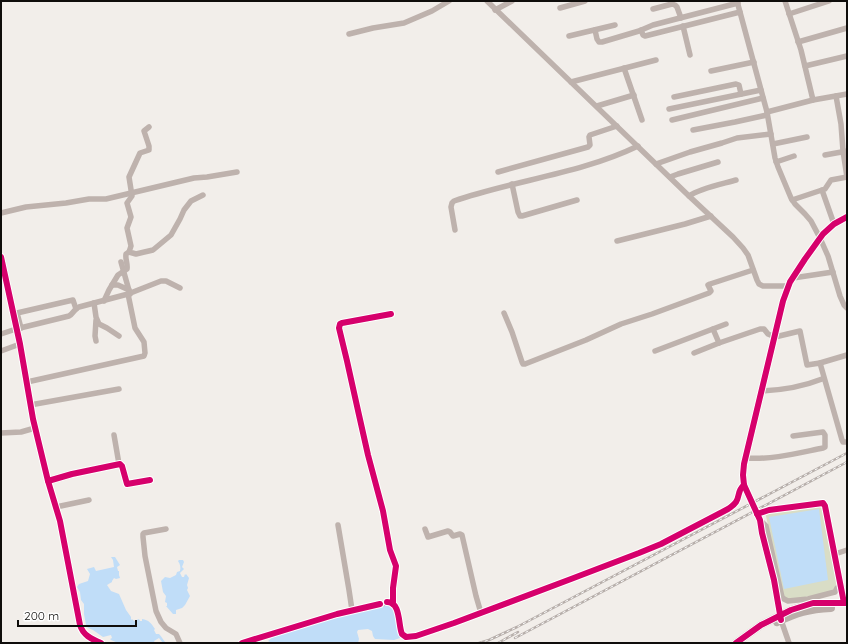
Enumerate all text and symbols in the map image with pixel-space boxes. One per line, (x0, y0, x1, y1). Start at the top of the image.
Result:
scale bar (18, 602, 136, 628)
text: 200 m (24, 608, 59, 623)

